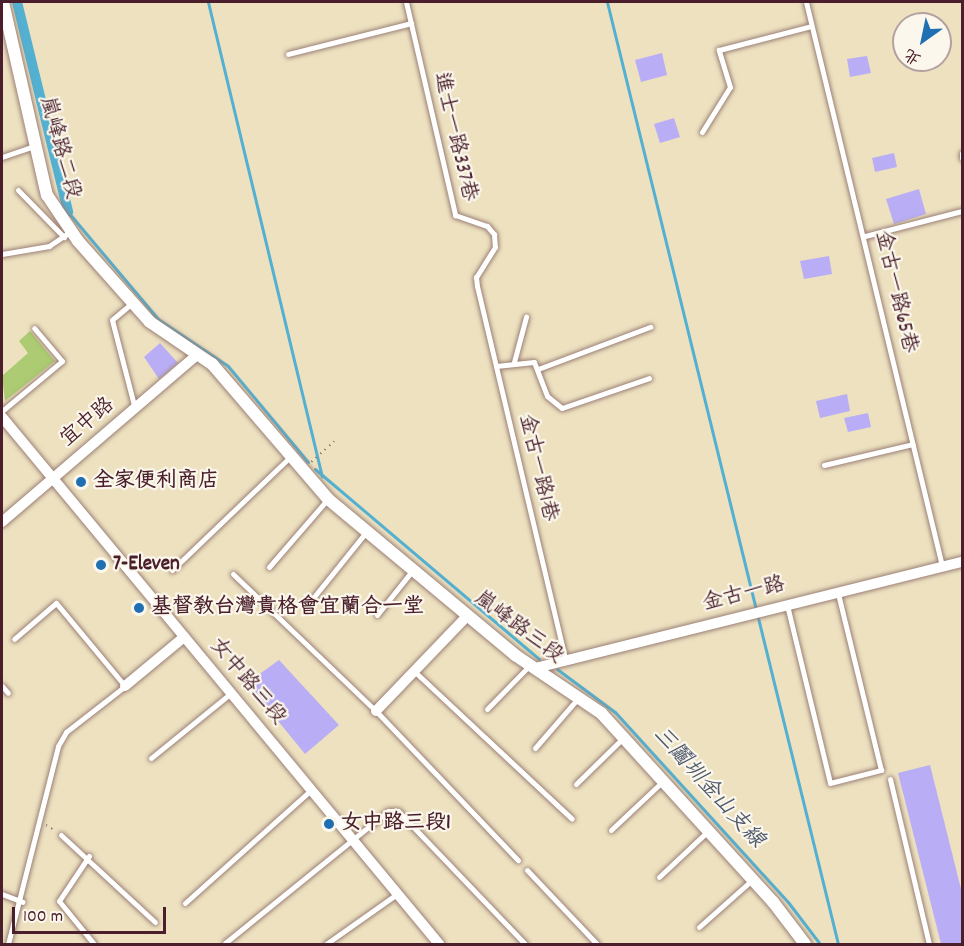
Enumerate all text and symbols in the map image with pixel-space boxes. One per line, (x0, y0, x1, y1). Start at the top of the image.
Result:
north arrow (892, 12, 952, 72)
text: 北 (900, 42, 926, 70)
street label: 進士一路337巷 (427, 70, 481, 204)
street label: 嵐峰路二段 (33, 94, 85, 202)
street label: 金古一路65巷 (869, 228, 921, 356)
street label: 宜中路 (56, 393, 120, 453)
street label: 金古一路1巷 (512, 412, 562, 524)
place label: 全家便利商店 (93, 469, 219, 495)
marker: 全家便利商店 (74, 475, 88, 489)
place label: 7-Eleven (113, 552, 180, 578)
marker: 7-Eleven (94, 558, 108, 572)
street label: 金古一路 (700, 573, 788, 617)
street label: 嵐峰路三段 (468, 586, 568, 670)
place label: 基督教台灣貴格會宜蘭合一堂 (151, 595, 424, 621)
marker: 基督教台灣貴格會宜蘭合一堂 (132, 601, 146, 615)
street label: 女中路三段 (204, 634, 290, 730)
water label: 三鬮圳金山支線 (647, 722, 769, 854)
place label: 女中路三段1 (341, 811, 451, 837)
marker: 女中路三段1 (322, 817, 336, 831)
scale bar (15, 895, 170, 933)
text: 100 m (23, 905, 63, 930)

